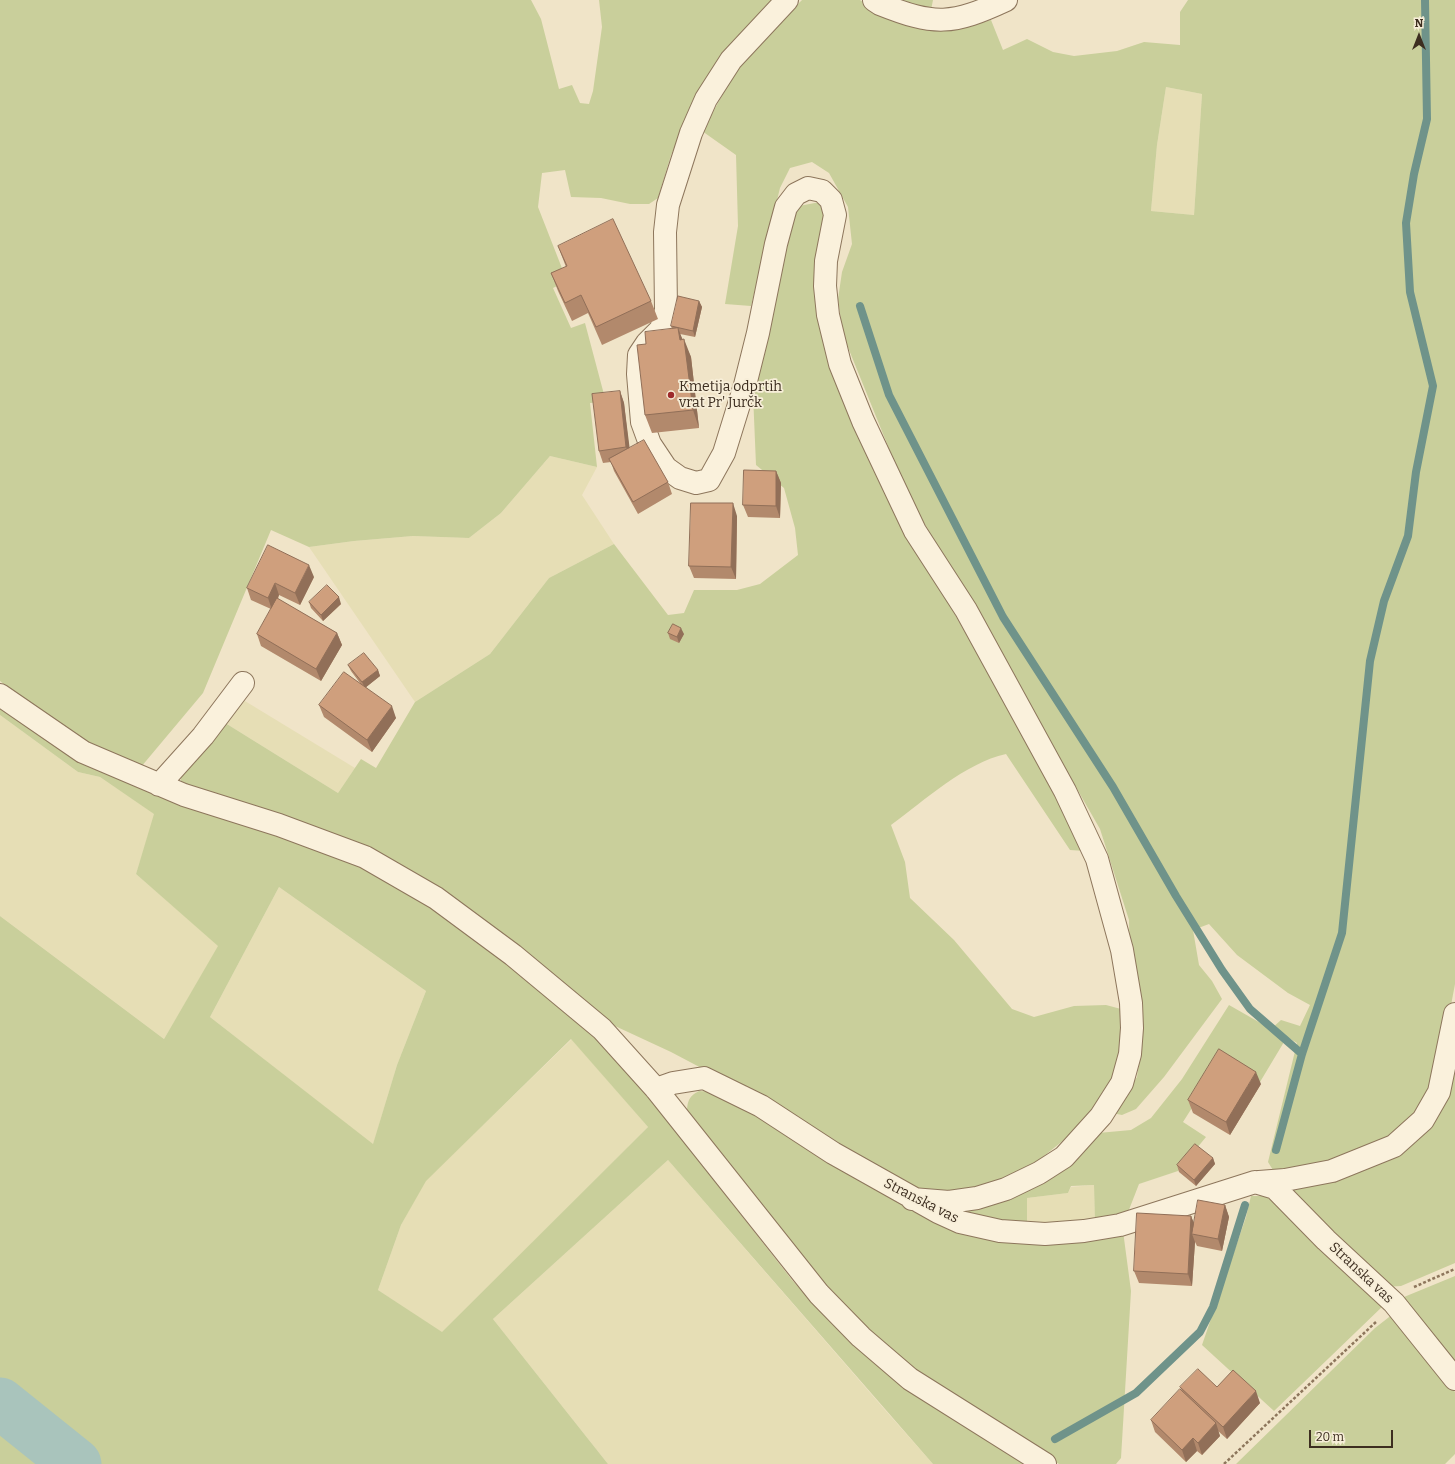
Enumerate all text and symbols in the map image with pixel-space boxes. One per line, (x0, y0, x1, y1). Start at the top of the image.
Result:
north arrow (1399, 16, 1439, 56)
text: N (1415, 17, 1423, 30)
place label: Kmetija odprtih vrat Pr' Jurčk (679, 379, 782, 412)
marker: Kmetija odprtih vrat Pr' Jurčk (666, 390, 676, 400)
street label: Stranska vas (881, 1175, 961, 1227)
street label: Stranska vas (1325, 1239, 1397, 1307)
scale bar (1311, 1422, 1395, 1448)
text: 20 m (1316, 1430, 1344, 1444)

